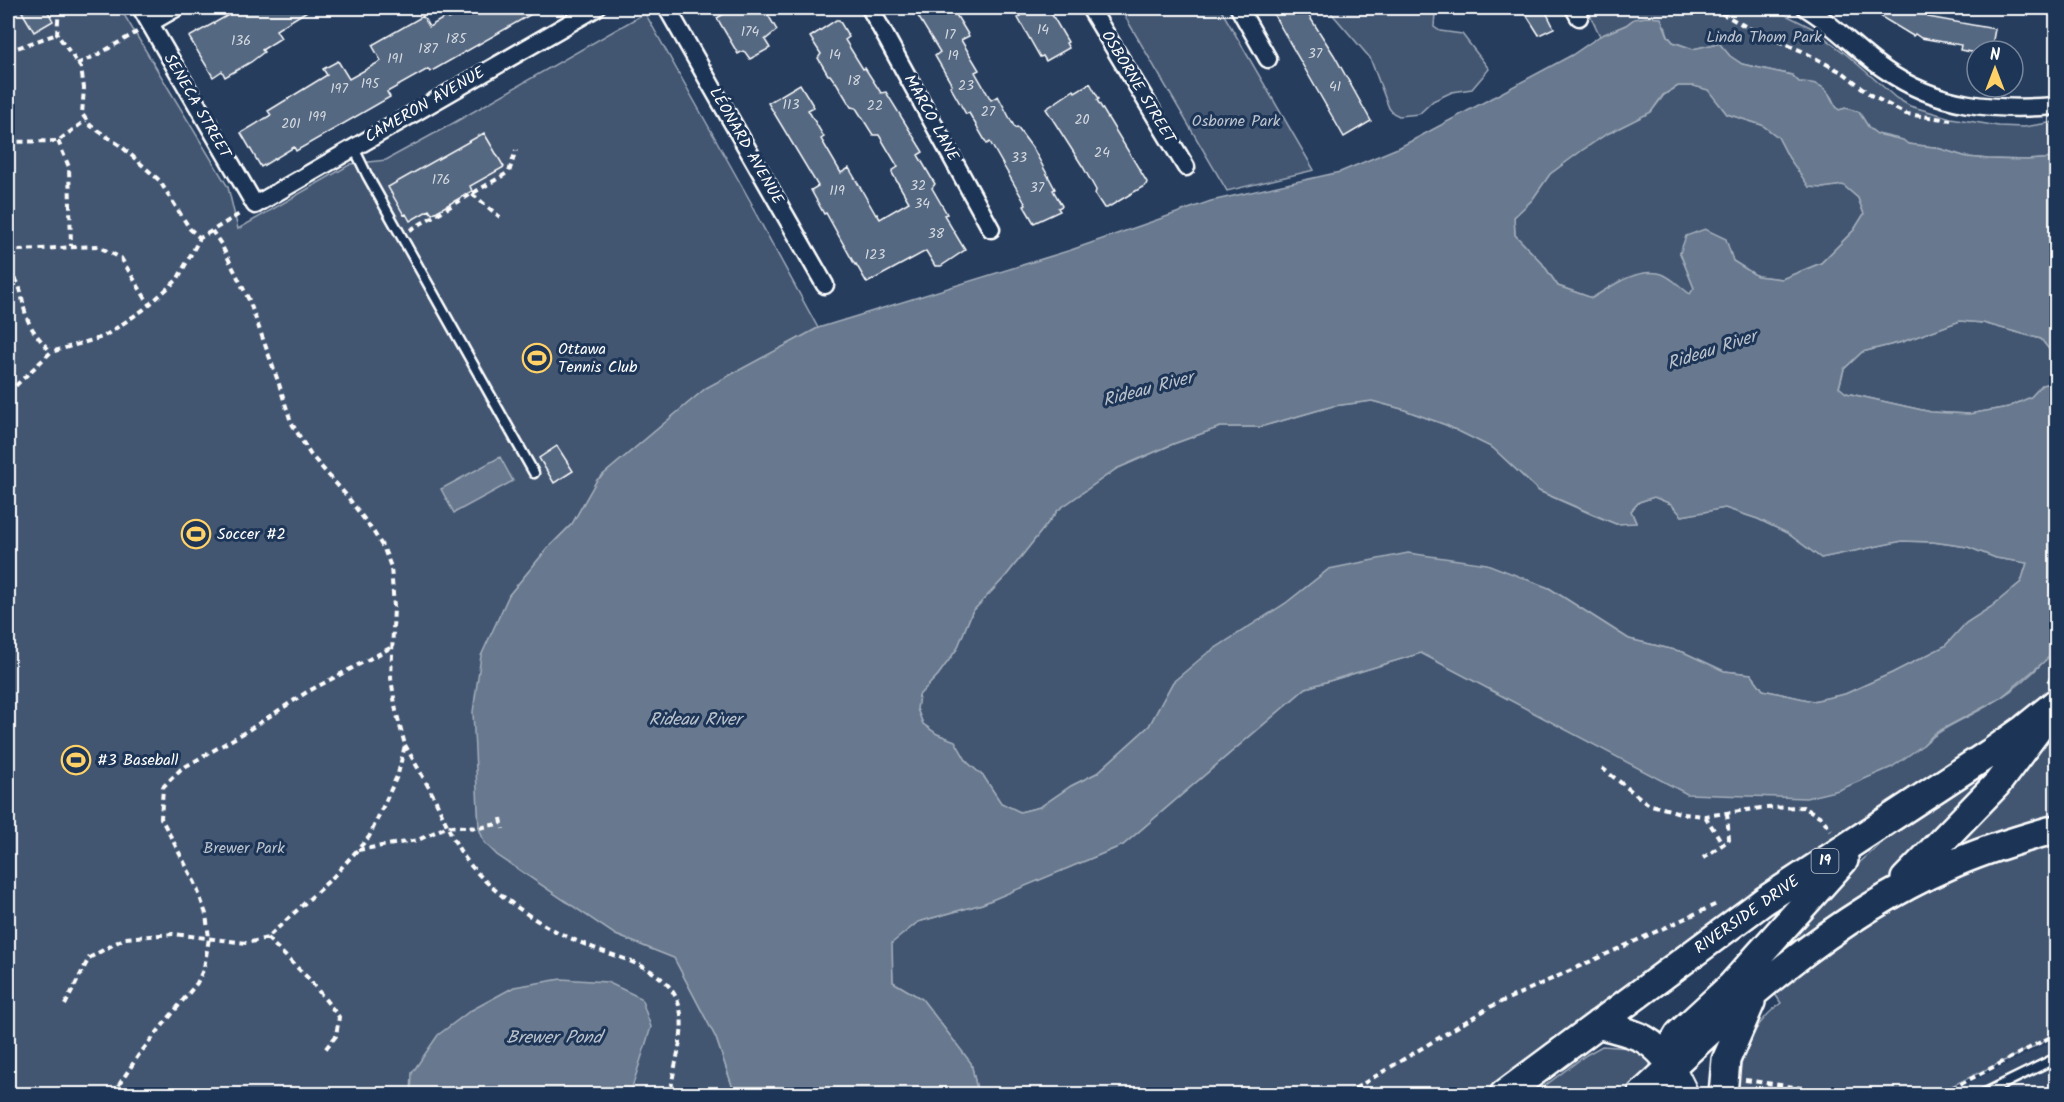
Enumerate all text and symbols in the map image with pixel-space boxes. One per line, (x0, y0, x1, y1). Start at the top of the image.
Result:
house number: 14 (1037, 19, 1049, 41)
house number: 174 (741, 21, 760, 43)
house number: 17 (945, 24, 956, 46)
park label: Linda Thom Park (1706, 25, 1822, 50)
street label: OSBORNE STREET (1094, 26, 1182, 150)
house number: 185 (446, 28, 468, 50)
house number: 136 (231, 30, 251, 52)
house number: 187 (418, 38, 438, 60)
north arrow (1965, 39, 2025, 99)
house number: 37 (1308, 43, 1323, 65)
text: N (1990, 43, 2000, 68)
house number: 14 (829, 44, 841, 66)
house number: 19 (947, 45, 959, 67)
house number: 191 (387, 48, 403, 70)
street label: SENECA STREET (157, 49, 238, 164)
street label: CAMERON AVENUE (360, 60, 490, 150)
house number: 18 (848, 70, 861, 92)
street label: MARCO LANE (897, 70, 966, 167)
house number: 195 (361, 73, 381, 95)
house number: 23 (958, 75, 974, 97)
house number: 41 (1329, 76, 1341, 98)
house number: 197 (330, 78, 348, 100)
street label: LÉONARD AVENUE (702, 83, 790, 210)
house number: 113 (783, 94, 799, 116)
house number: 22 (867, 95, 883, 117)
house number: 27 (981, 101, 996, 123)
house number: 199 (308, 106, 326, 128)
house number: 20 (1074, 109, 1090, 131)
park label: Osborne Park (1192, 109, 1281, 134)
house number: 201 (281, 113, 301, 135)
house number: 24 (1094, 142, 1110, 164)
house number: 33 (1011, 147, 1027, 169)
house number: 176 (432, 169, 450, 191)
house number: 32 (910, 175, 926, 197)
house number: 37 (1030, 177, 1045, 199)
house number: 119 (829, 180, 845, 202)
house number: 34 (914, 193, 930, 215)
house number: 38 (928, 223, 945, 245)
house number: 123 (865, 244, 885, 266)
water label: Rideau River (1663, 322, 1764, 379)
place label: Ottawa Tennis Club (558, 337, 638, 380)
sports icon: Ottawa Tennis Club (521, 342, 553, 374)
water label: Rideau River (1099, 363, 1200, 416)
sports icon: Soccer #2 (180, 518, 212, 550)
place label: Soccer #2 (217, 522, 286, 547)
water label: Rideau River (649, 706, 745, 735)
sports icon: #3 Baseball (60, 744, 92, 776)
place label: #3 Baseball (97, 748, 179, 773)
park label: Brewer Park (203, 836, 285, 861)
road number: 19 (1812, 849, 1838, 873)
street label: RIVERSIDE DRIVE (1689, 869, 1805, 961)
water label: Brewer Pond (506, 1024, 606, 1053)

